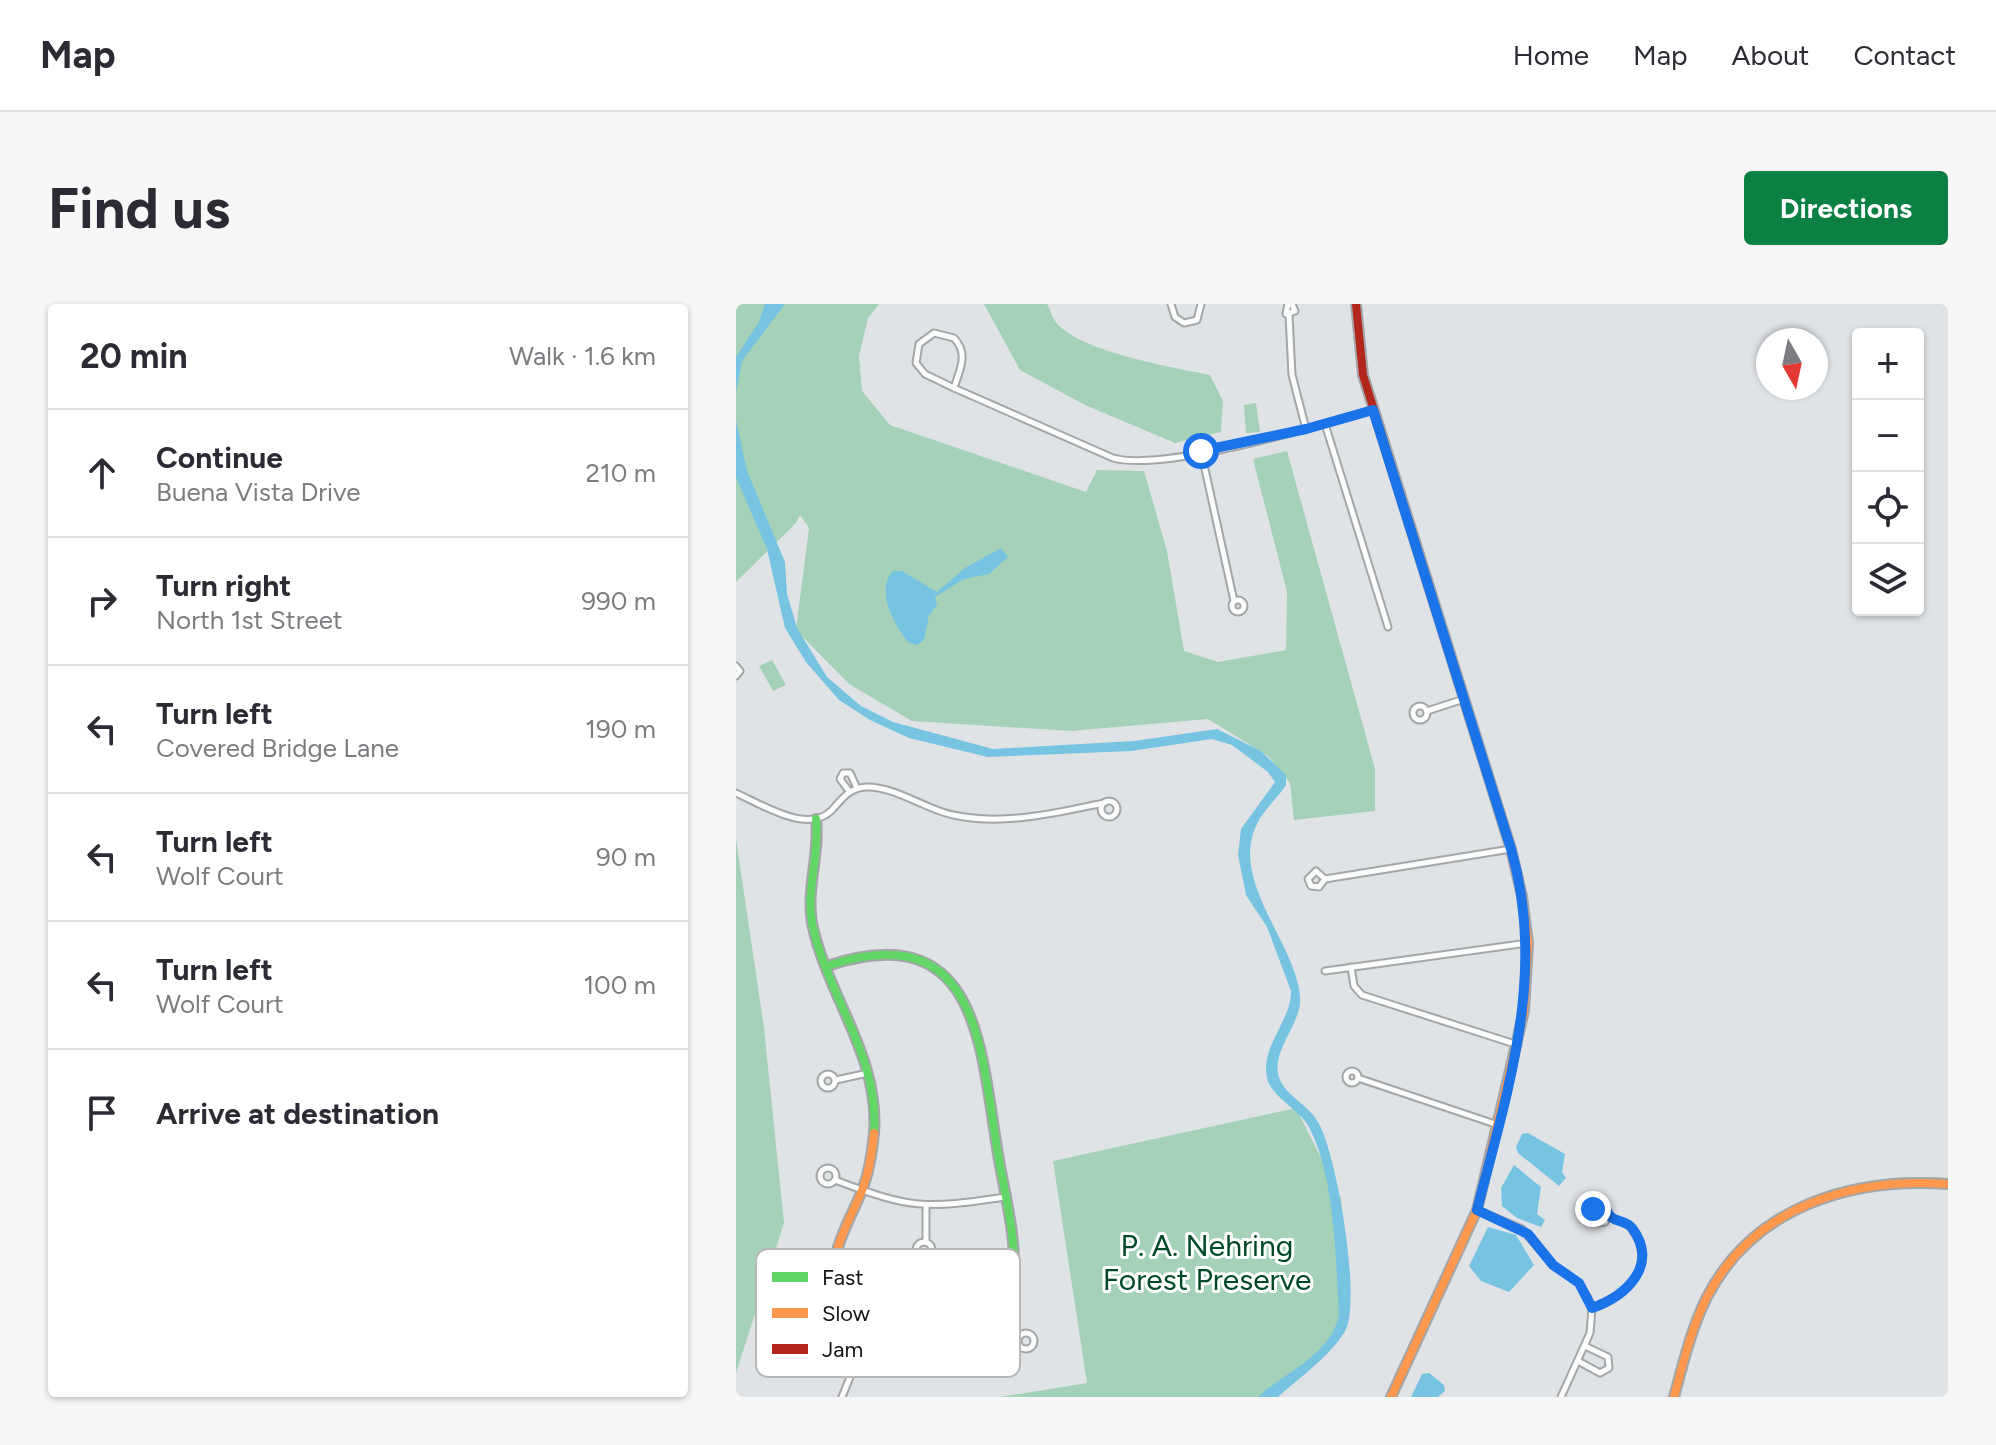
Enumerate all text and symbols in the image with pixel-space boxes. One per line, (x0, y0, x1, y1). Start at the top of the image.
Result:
text: Map (40, 32, 116, 78)
text: Home (1513, 38, 1589, 72)
text: Map (1633, 38, 1688, 72)
text: About (1732, 38, 1809, 72)
text: Contact (1853, 38, 1956, 72)
button: Directions (1744, 171, 1948, 245)
text: Find us (48, 175, 230, 242)
north arrow (1756, 328, 1828, 400)
map controls (1852, 328, 1924, 616)
button: + (1852, 328, 1924, 400)
text: 20 min (80, 336, 188, 377)
text: Walk · 1.6 km (509, 340, 656, 372)
button: − (1852, 400, 1924, 472)
route start (1183, 433, 1219, 469)
text: Continue (156, 439, 283, 476)
icon: ahead (80, 451, 124, 495)
text: 210 m (586, 457, 656, 489)
button: locate (1852, 472, 1924, 544)
text: Buena Vista Drive (156, 476, 361, 508)
button: layers (1852, 544, 1924, 616)
text: Turn right (156, 567, 291, 604)
icon: right (80, 579, 124, 623)
text: 990 m (581, 585, 656, 617)
text: North 1st Street (156, 604, 343, 636)
text: Turn left (156, 695, 273, 732)
icon: left (80, 707, 124, 751)
text: 190 m (585, 713, 656, 745)
text: Covered Bridge Lane (156, 732, 399, 764)
text: Turn left (156, 823, 273, 860)
icon: left (80, 835, 124, 879)
text: 90 m (596, 841, 656, 873)
text: Wolf Court (156, 860, 284, 892)
text: Turn left (156, 951, 273, 988)
icon: left (80, 963, 124, 1007)
text: 100 m (583, 969, 656, 1001)
text: Wolf Court (156, 988, 284, 1020)
icon: arrive (80, 1091, 124, 1135)
text: Arrive at destination (156, 1095, 439, 1132)
route end (1575, 1191, 1611, 1227)
park label: P. A. Nehring Forest Preserve (1103, 1227, 1311, 1298)
legend (756, 1249, 1020, 1377)
text: Fast (822, 1264, 864, 1291)
text: Slow (822, 1300, 871, 1327)
text: Jam (822, 1336, 863, 1363)

